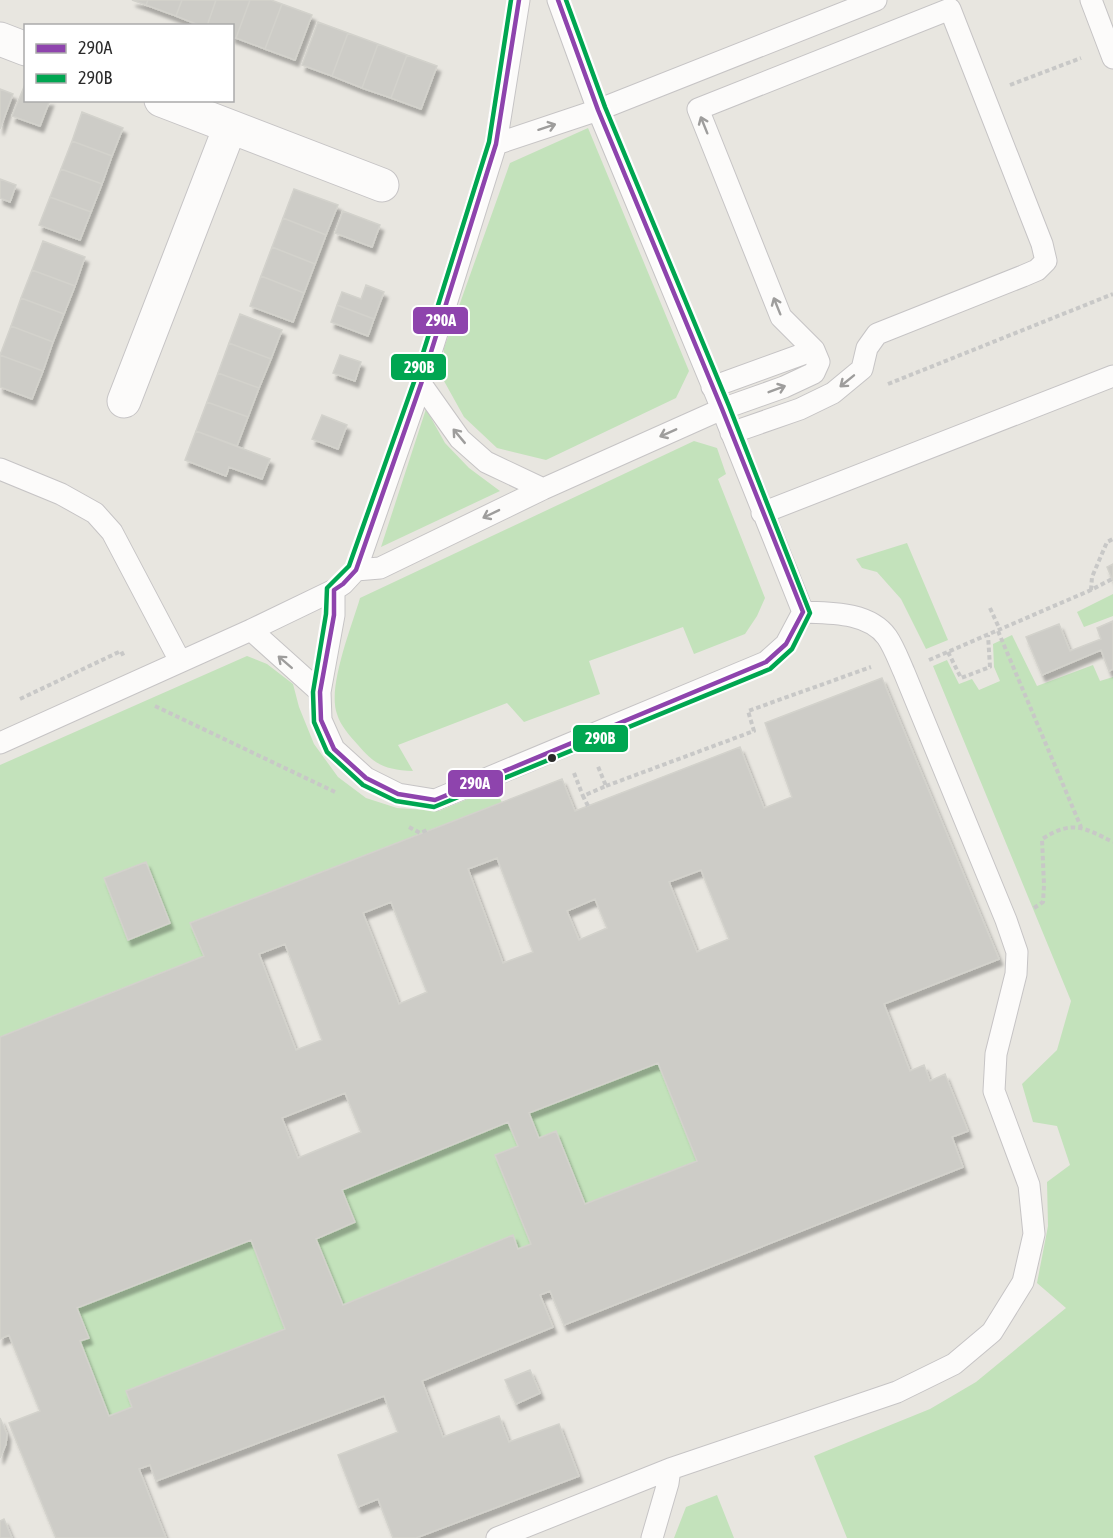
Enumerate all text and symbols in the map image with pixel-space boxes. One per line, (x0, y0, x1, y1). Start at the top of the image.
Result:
legend (24, 24, 234, 102)
text: 290A (78, 37, 112, 58)
text: 290B (78, 67, 112, 88)
one-way arrow (698, 116, 709, 135)
one-way arrow (537, 121, 556, 132)
one-way arrow (771, 297, 782, 316)
line badge: 290A (412, 306, 469, 335)
text: 290A (426, 311, 456, 329)
line badge: 290B (390, 353, 447, 381)
text: 290B (404, 358, 434, 376)
one-way arrow (839, 375, 855, 388)
one-way arrow (767, 383, 786, 394)
one-way arrow (660, 427, 678, 439)
one-way arrow (453, 429, 467, 445)
one-way arrow (483, 509, 501, 521)
one-way arrow (278, 655, 293, 669)
line badge: 290B (572, 724, 629, 753)
text: 290B (585, 729, 615, 747)
unlabelled marker (546, 752, 558, 764)
line badge: 290A (447, 769, 504, 798)
text: 290A (460, 774, 490, 792)

